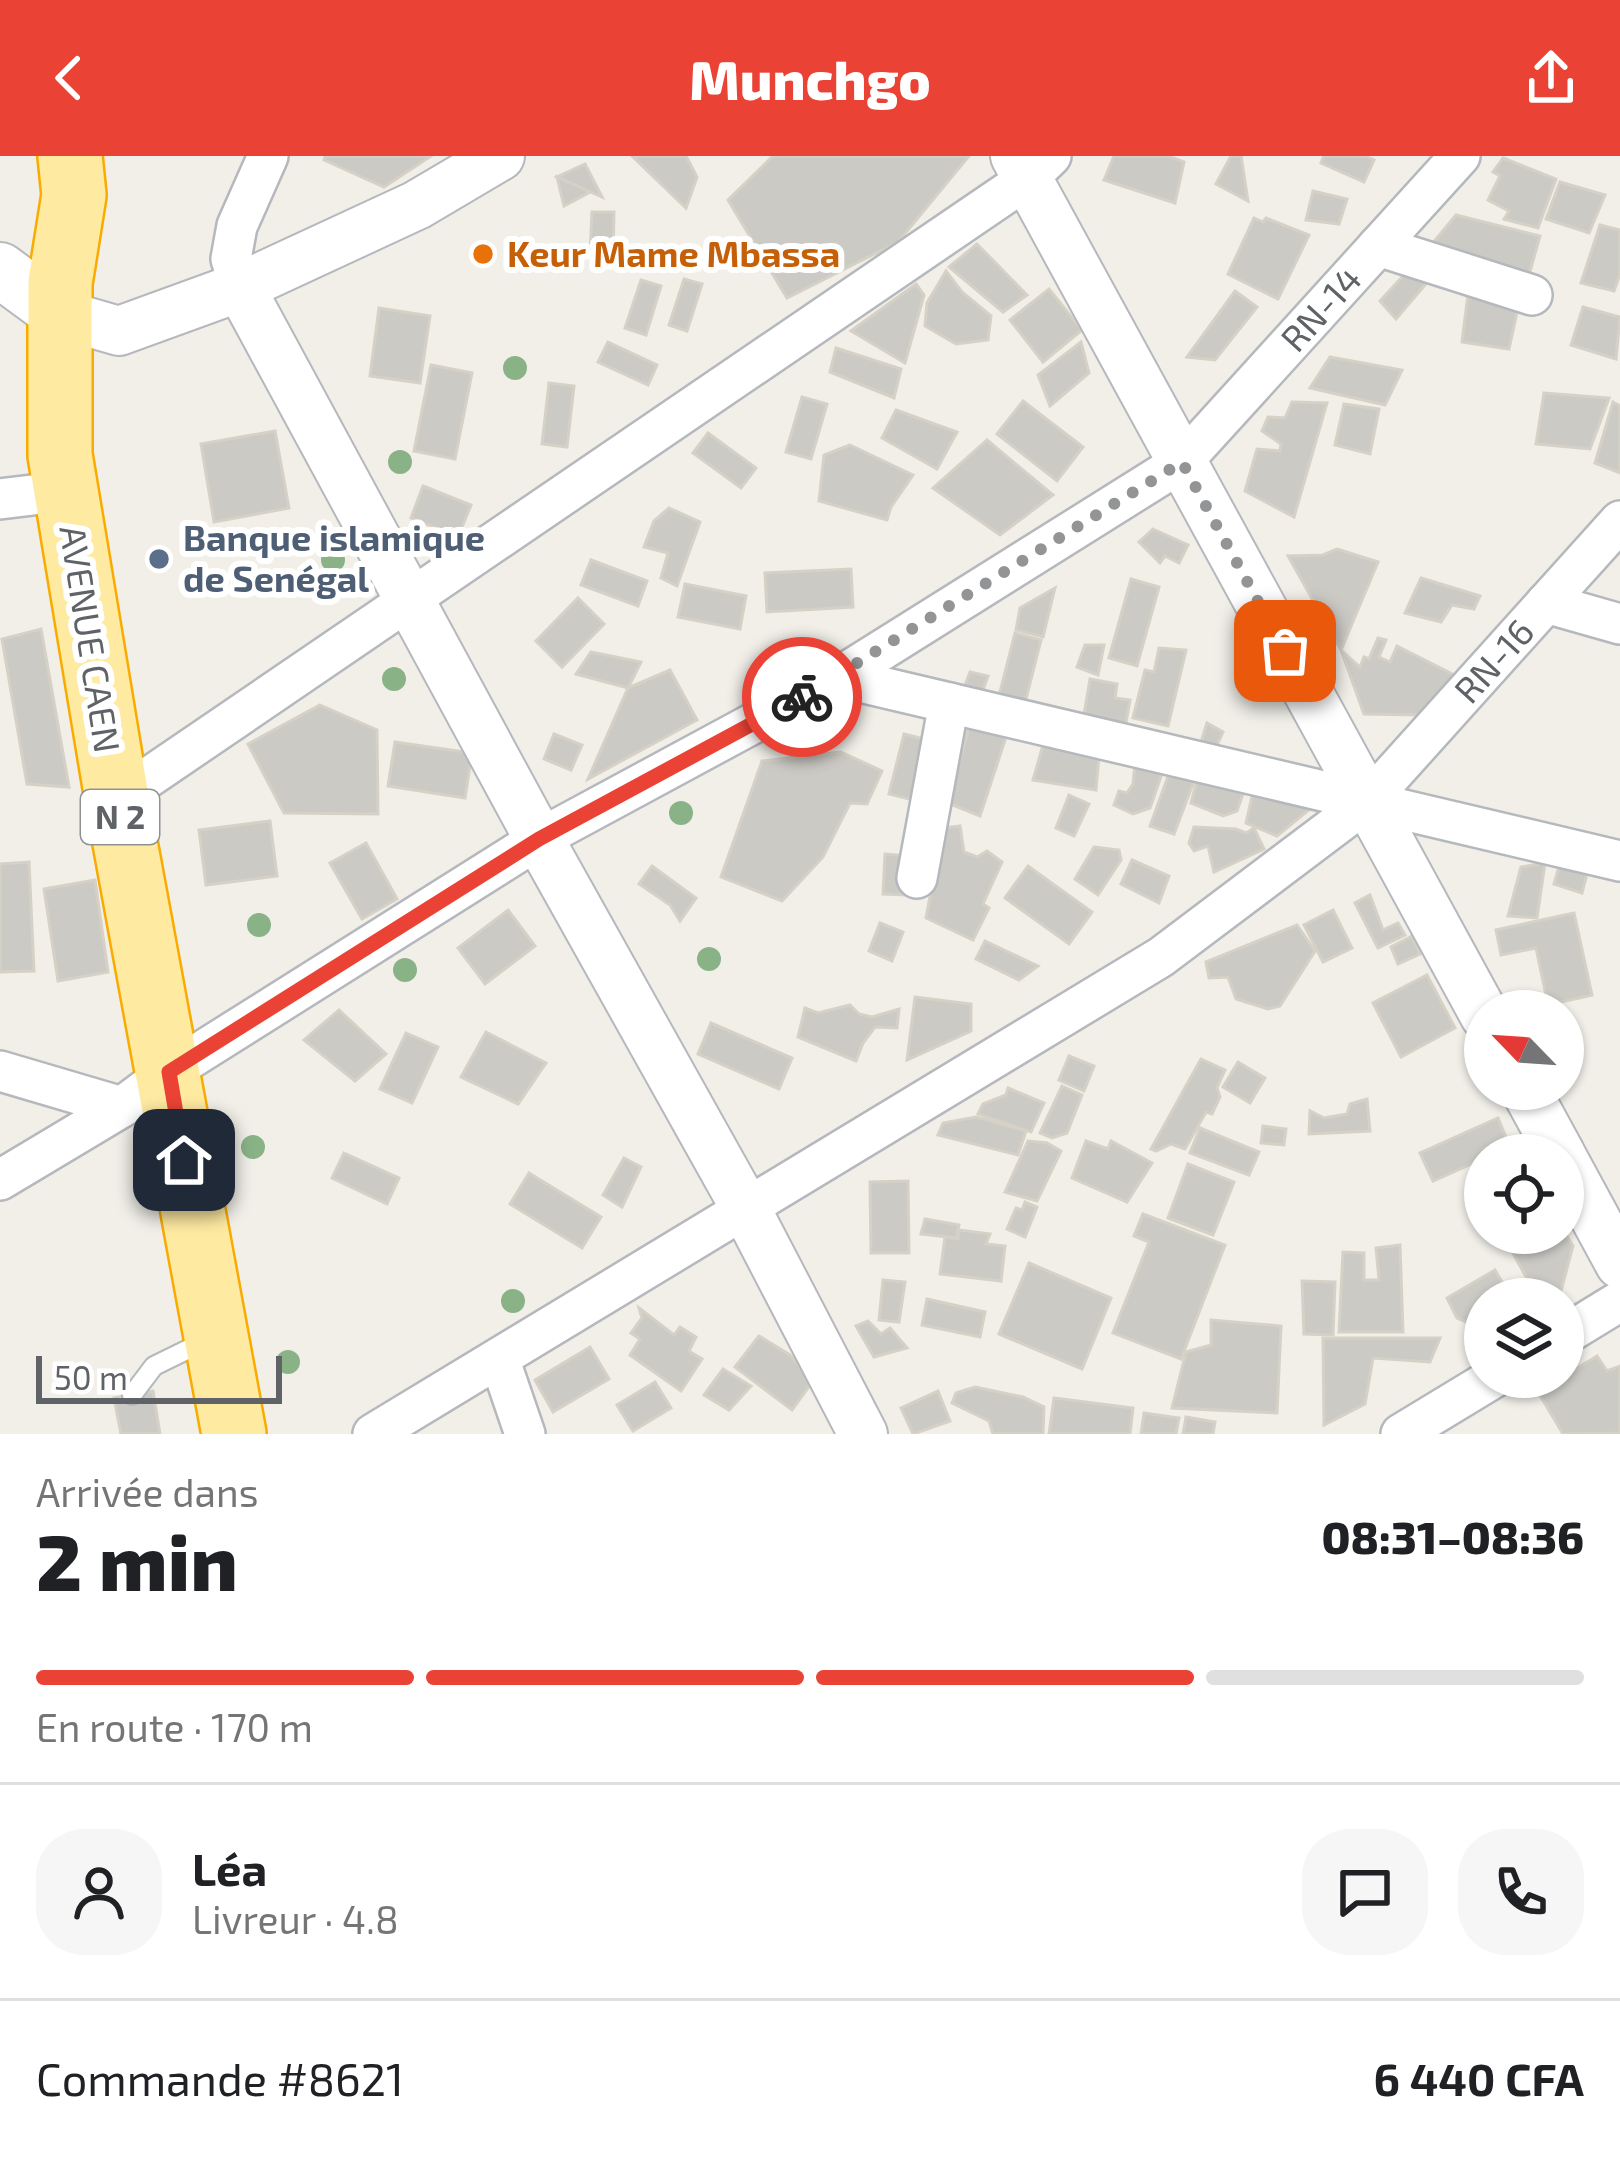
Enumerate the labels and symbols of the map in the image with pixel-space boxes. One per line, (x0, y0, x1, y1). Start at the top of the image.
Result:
place label: Keur Mame Mbassa (507, 231, 840, 274)
marker: Keur Mame Mbassa (470, 241, 496, 267)
street label: RN-14 (1271, 257, 1369, 359)
place label: Banque islamique de Senégal (183, 515, 485, 599)
street label: AVENUE CAEN (52, 522, 131, 755)
marker: Banque islamique de Senégal (146, 546, 172, 572)
pin (1234, 600, 1336, 702)
street label: RN-16 (1444, 609, 1542, 711)
courier (742, 637, 862, 757)
road number: N 2 (81, 790, 159, 844)
north arrow (1464, 990, 1584, 1110)
pin (133, 1109, 235, 1211)
scale bar (36, 1350, 282, 1403)

